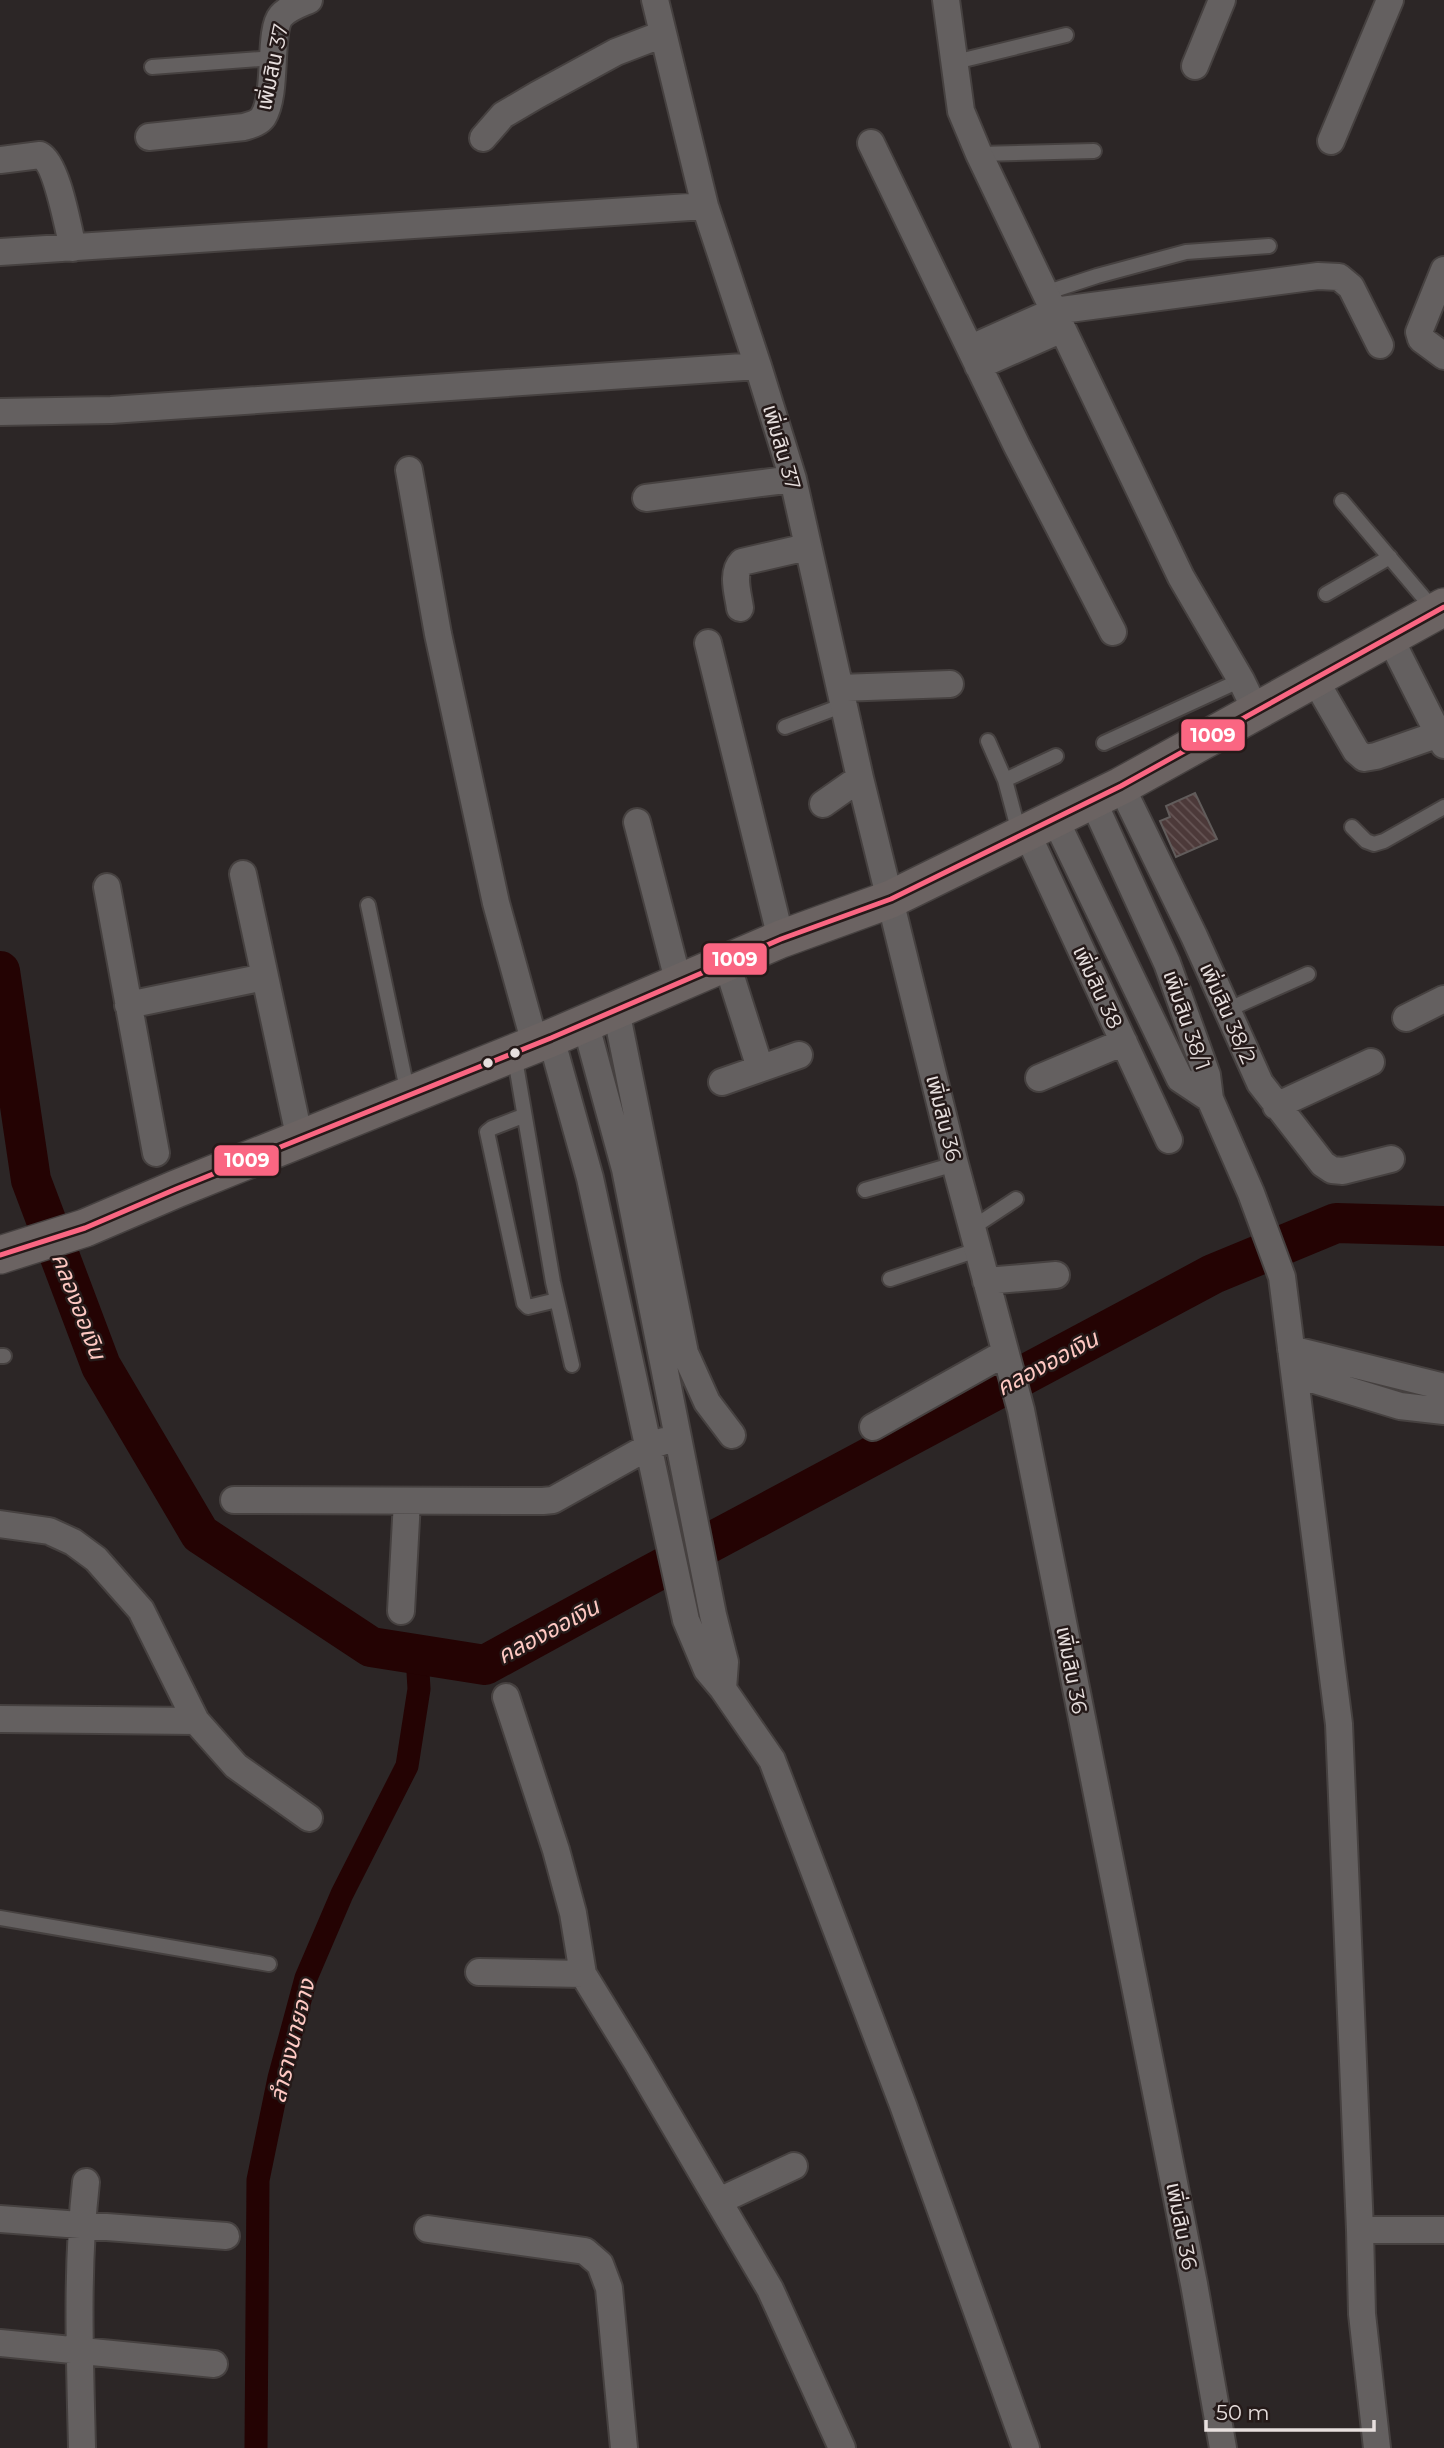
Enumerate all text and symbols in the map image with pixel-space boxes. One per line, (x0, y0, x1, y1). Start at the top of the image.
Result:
street label: เพิ่มสิน 37 (250, 21, 293, 112)
street label: เพิ่มสิน 37 (758, 401, 807, 493)
line badge: 1009 (1180, 718, 1246, 752)
text: 1009 (1190, 724, 1236, 747)
street label: เพิ่มสิน 38 (1068, 941, 1129, 1033)
line badge: 1009 (702, 942, 768, 976)
text: 1009 (712, 948, 758, 971)
street label: เพิ่มสิน 38/2 (1195, 958, 1262, 1067)
street label: เพิ่มสิน 38/1 (1158, 966, 1216, 1073)
unlabelled marker (508, 1046, 522, 1060)
unlabelled marker (481, 1056, 495, 1070)
street label: เพิ่มสิน 36 (921, 1072, 968, 1164)
line badge: 1009 (213, 1144, 280, 1177)
text: 1009 (224, 1149, 270, 1172)
water label: คลองออเงิน (46, 1249, 113, 1365)
water label: คลองออเงิน (991, 1324, 1104, 1402)
water label: คลองออเงิน (492, 1592, 605, 1670)
street label: เพิ่มสิน 36 (1051, 1624, 1093, 1716)
water label: ลำรางนายจาง (263, 1975, 321, 2106)
street label: เพิ่มสิน 36 (1161, 2180, 1203, 2272)
scale bar (1206, 2388, 1374, 2432)
text: 50 m (1216, 2400, 1270, 2425)

